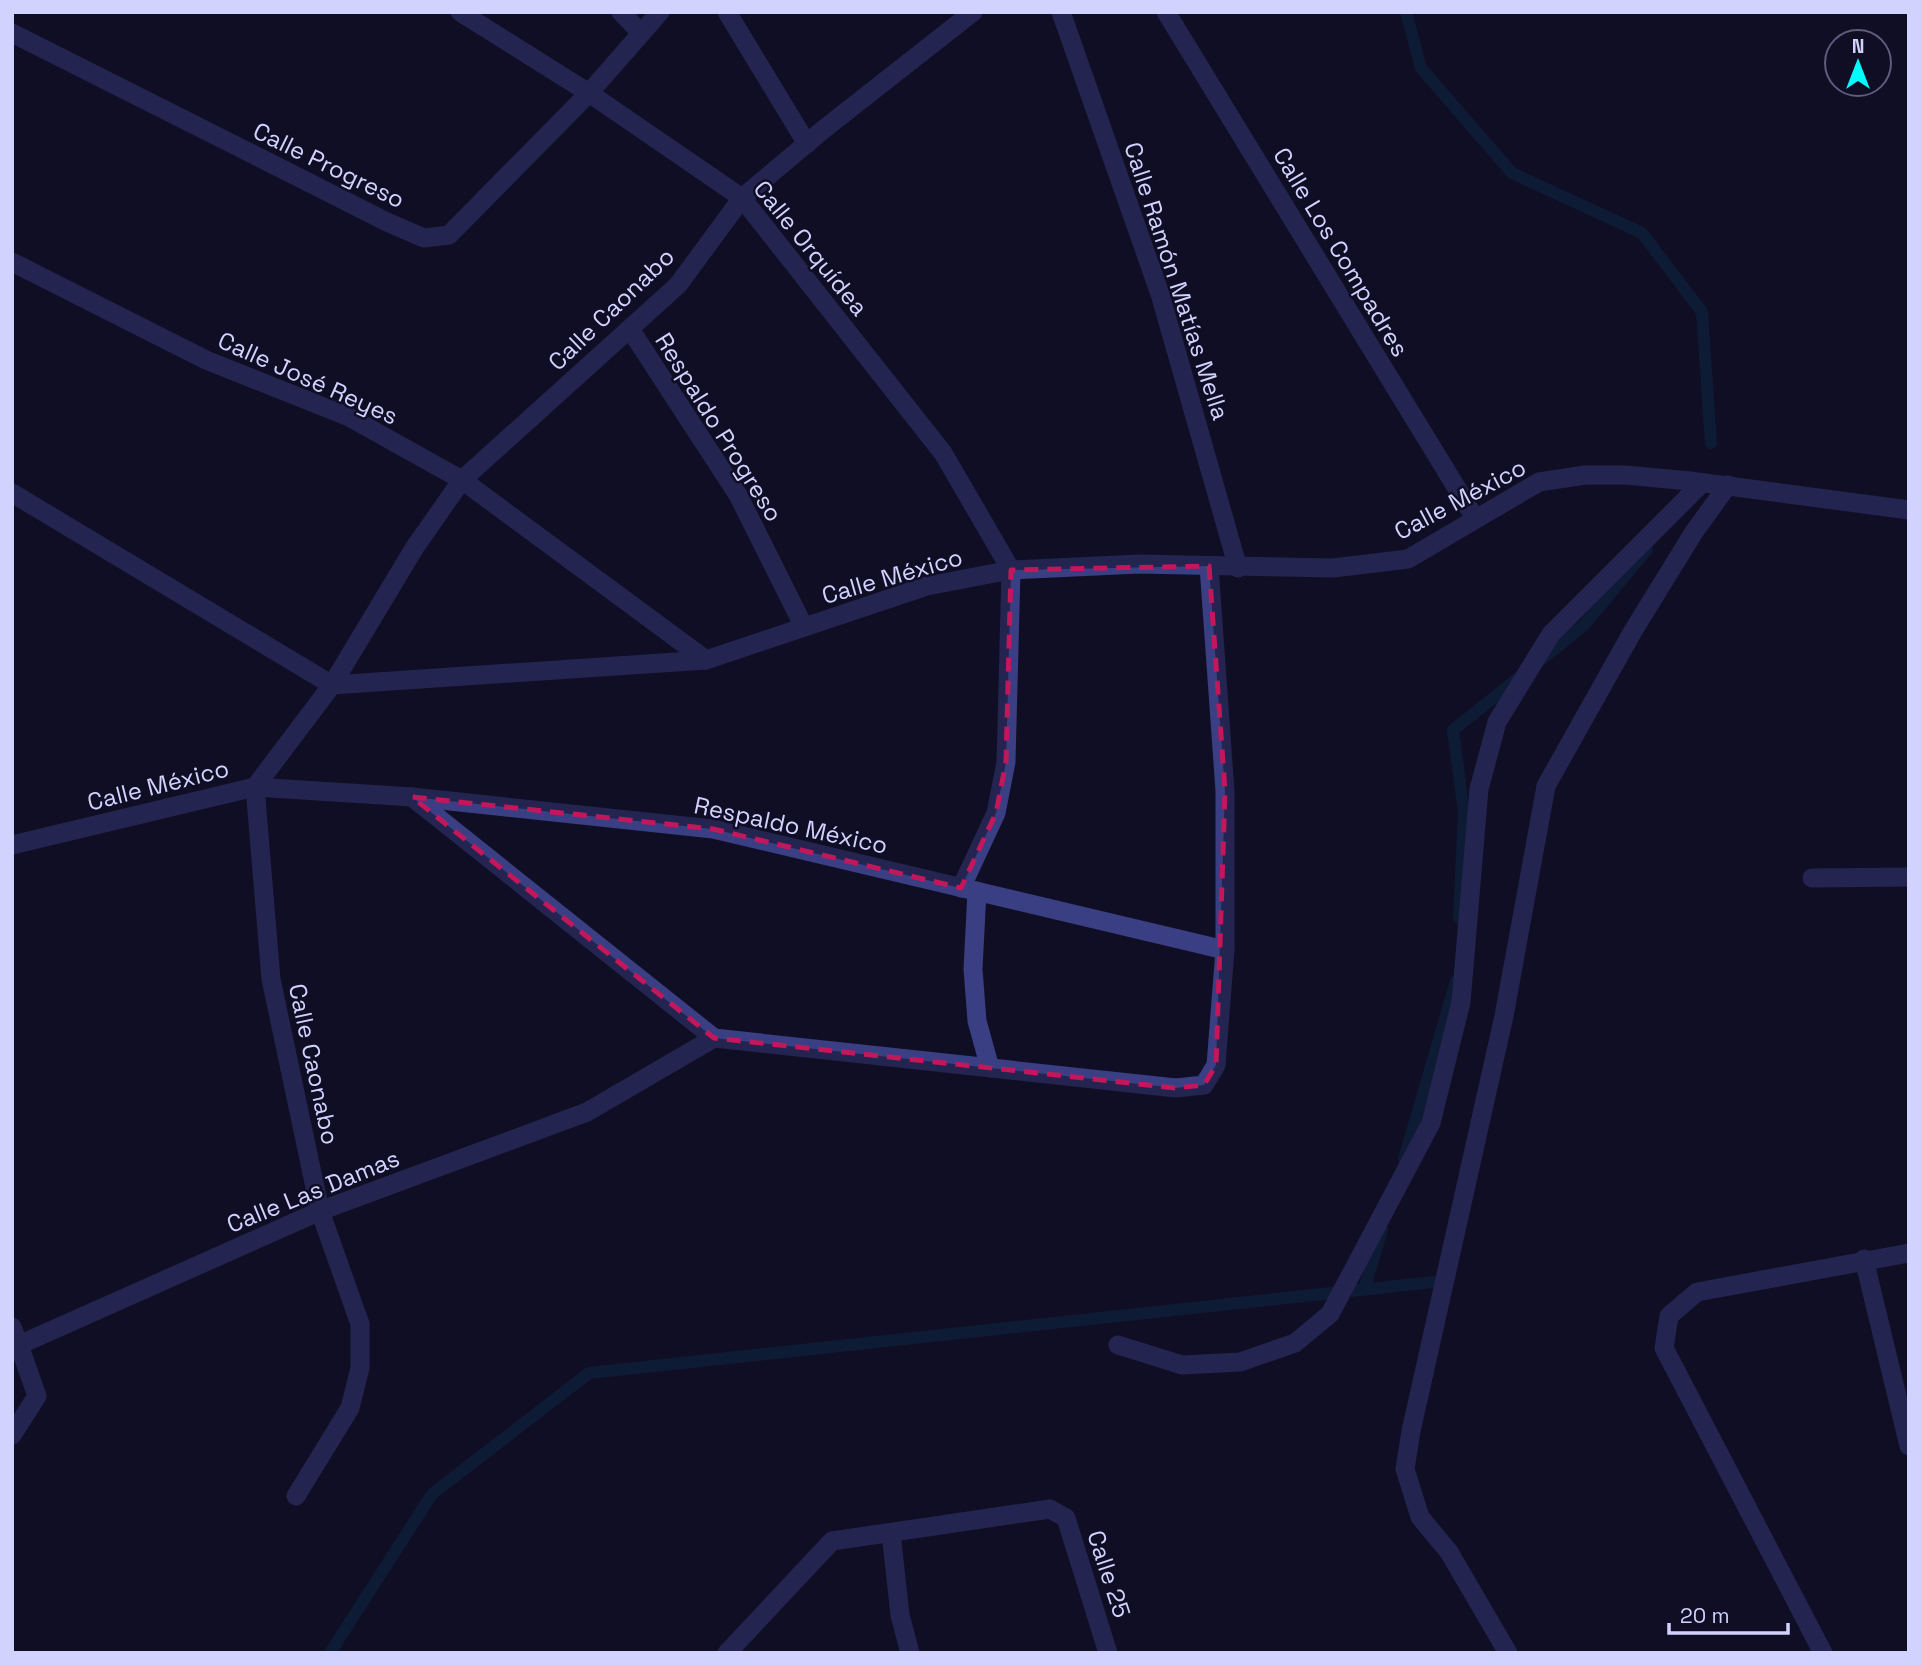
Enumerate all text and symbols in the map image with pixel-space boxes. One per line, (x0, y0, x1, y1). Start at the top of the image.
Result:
north arrow (1823, 28, 1893, 98)
text: N (1852, 34, 1864, 59)
street label: Calle Progreso (248, 115, 410, 215)
street label: Calle Ramón Matías Mella (1117, 138, 1237, 424)
street label: Calle Los Compadres (1266, 142, 1416, 362)
street label: Calle Orquídea (747, 174, 875, 322)
street label: Calle Caonabo (541, 241, 681, 377)
street label: Calle José Reyes (213, 324, 403, 432)
street label: Respaldo Progreso (648, 327, 790, 527)
street label: Calle México (1389, 451, 1531, 547)
street label: Calle México (818, 541, 966, 611)
street label: Calle México (84, 752, 232, 818)
street label: Respaldo México (691, 789, 891, 861)
street label: Calle Caonabo (282, 981, 346, 1147)
street label: Calle Las Damas (222, 1142, 404, 1240)
street label: Calle 25 (1080, 1526, 1138, 1622)
scale bar (1669, 1592, 1788, 1636)
text: 20 m (1680, 1602, 1730, 1629)

